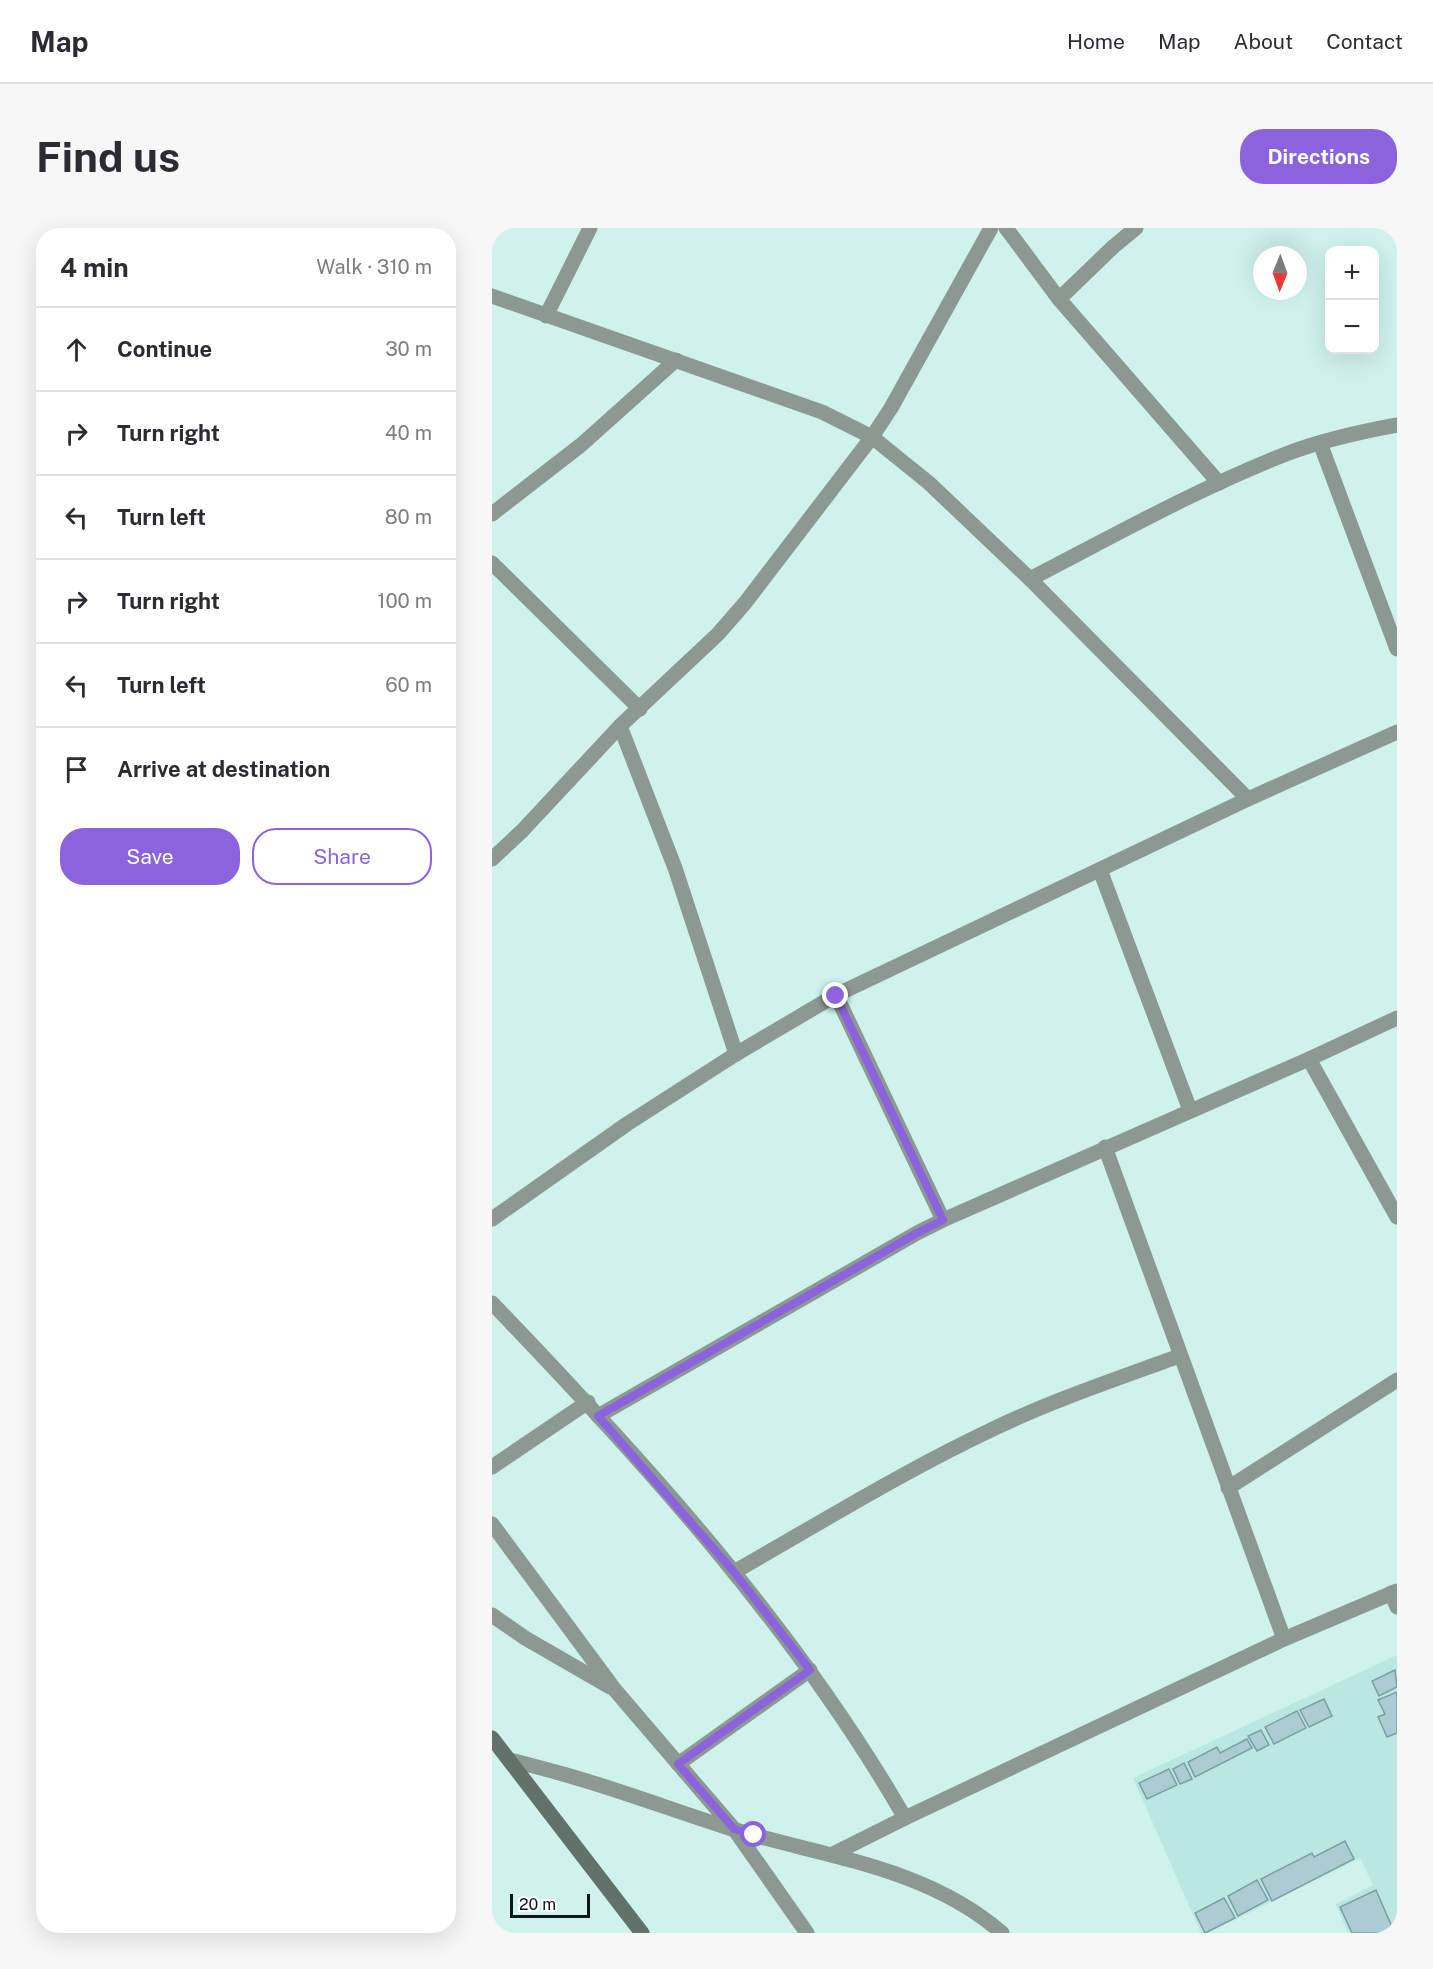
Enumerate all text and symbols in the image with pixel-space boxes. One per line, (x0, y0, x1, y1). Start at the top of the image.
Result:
text: Map (30, 25, 89, 58)
text: Home (1067, 29, 1125, 54)
text: Map (1158, 29, 1201, 54)
text: About (1234, 29, 1293, 54)
text: Contact (1326, 29, 1403, 54)
button: Directions (1240, 129, 1397, 184)
text: Find us (36, 132, 180, 181)
north arrow (1253, 246, 1307, 300)
map controls (1325, 246, 1379, 354)
button: + (1325, 246, 1379, 300)
text: 4 min (60, 252, 129, 283)
text: Walk · 310 m (316, 255, 432, 279)
button: − (1325, 300, 1379, 354)
icon: ahead (60, 333, 93, 366)
text: Continue (117, 336, 212, 362)
text: 30 m (385, 337, 432, 361)
icon: right (60, 417, 93, 450)
text: Turn right (117, 420, 220, 446)
text: 40 m (385, 421, 432, 445)
icon: left (60, 501, 93, 534)
text: Turn left (117, 504, 206, 530)
text: 80 m (385, 505, 432, 529)
icon: right (60, 585, 93, 618)
text: Turn right (117, 588, 220, 614)
text: 100 m (377, 589, 432, 613)
icon: left (60, 669, 93, 702)
text: Turn left (117, 672, 206, 698)
text: 60 m (385, 673, 432, 697)
icon: arrive (60, 753, 93, 786)
text: Arrive at destination (117, 756, 330, 782)
button: Save (60, 828, 240, 885)
button: Share (252, 828, 432, 885)
route end (822, 982, 848, 1008)
route start (740, 1821, 766, 1847)
scale bar (510, 1891, 590, 1918)
text: 20 m (519, 1895, 556, 1914)

